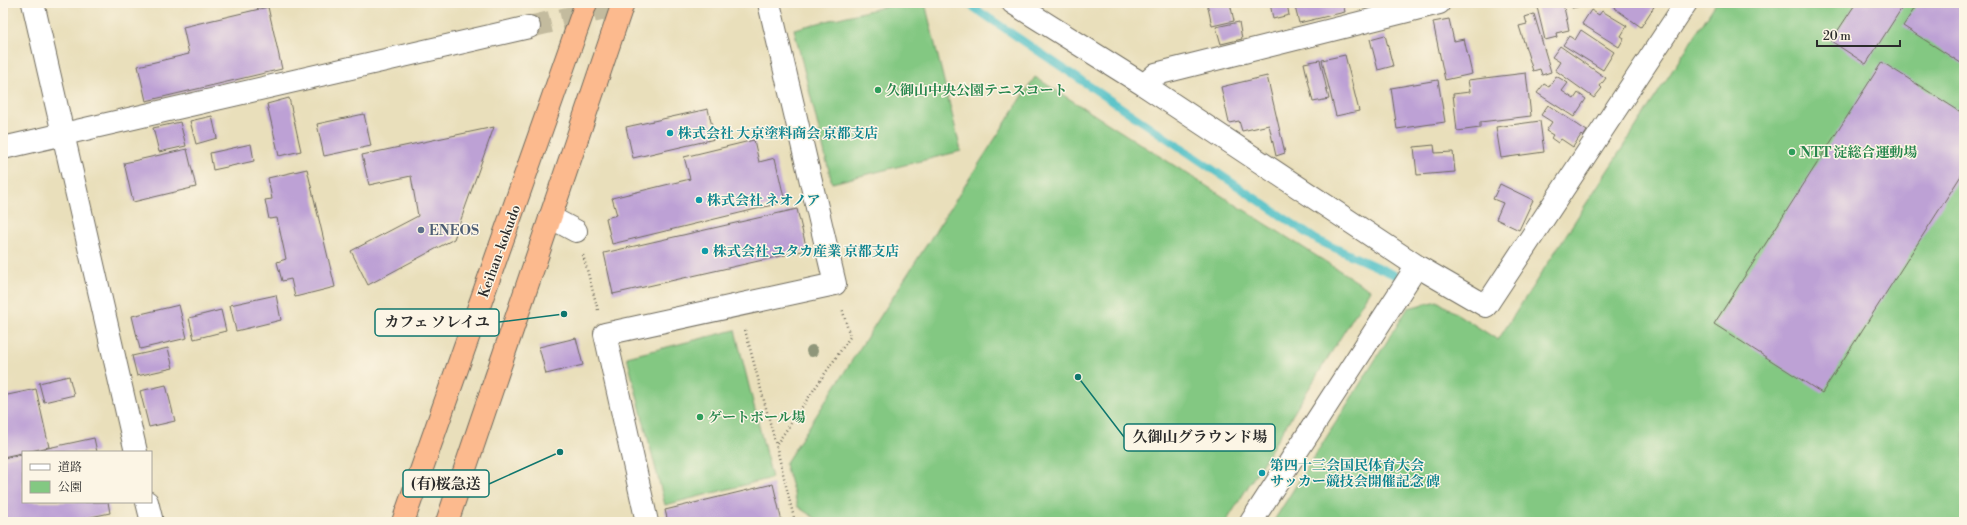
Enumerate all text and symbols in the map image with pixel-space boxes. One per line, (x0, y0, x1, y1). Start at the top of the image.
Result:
scale bar (1817, 22, 1900, 48)
text: 20 m (1823, 29, 1851, 44)
place label: 久御山中央公園テニスコート (886, 82, 1067, 100)
marker: 久御山中央公園テニスコート (873, 85, 883, 95)
place label: 株式会社 大京塗料商会 京都支店 (678, 125, 878, 143)
marker: 株式会社 大京塗料商会 京都支店 (665, 128, 675, 138)
place label: NTT 淀総合運動場 (1800, 144, 1918, 162)
marker: NTT 淀総合運動場 (1787, 147, 1797, 157)
place label: 株式会社 ネオノア (707, 192, 820, 210)
marker: 株式会社 ネオノア (694, 195, 704, 205)
street label: Keihan-kokudo (475, 202, 525, 300)
place label: ENEOS (429, 222, 479, 240)
marker: ENEOS (416, 225, 426, 235)
place label: 株式会社 ユタカ産業 京都支店 (713, 243, 899, 261)
marker: 株式会社 ユタカ産業 京都支店 (700, 246, 710, 256)
callout: カフェ ソレイユ (375, 309, 499, 336)
text: カフェ ソレイユ (384, 313, 490, 332)
place label: ゲートボール場 (708, 409, 806, 427)
marker: ゲートボール場 (695, 412, 705, 422)
callout: 久御山グラウンド場 (1124, 424, 1275, 451)
text: 久御山グラウンド場 (1132, 428, 1268, 447)
legend (22, 451, 152, 503)
place label: 第四十三会国民体育大会 サッカー競技会開催記念 碑 (1270, 457, 1440, 491)
text: 道路 (58, 460, 82, 475)
marker: 第四十三会国民体育大会 サッカー競技会開催記念 碑 (1257, 468, 1267, 478)
callout: (有)桜急送 (403, 470, 489, 497)
text: (有)桜急送 (411, 475, 481, 494)
text: 公園 (58, 480, 82, 495)

